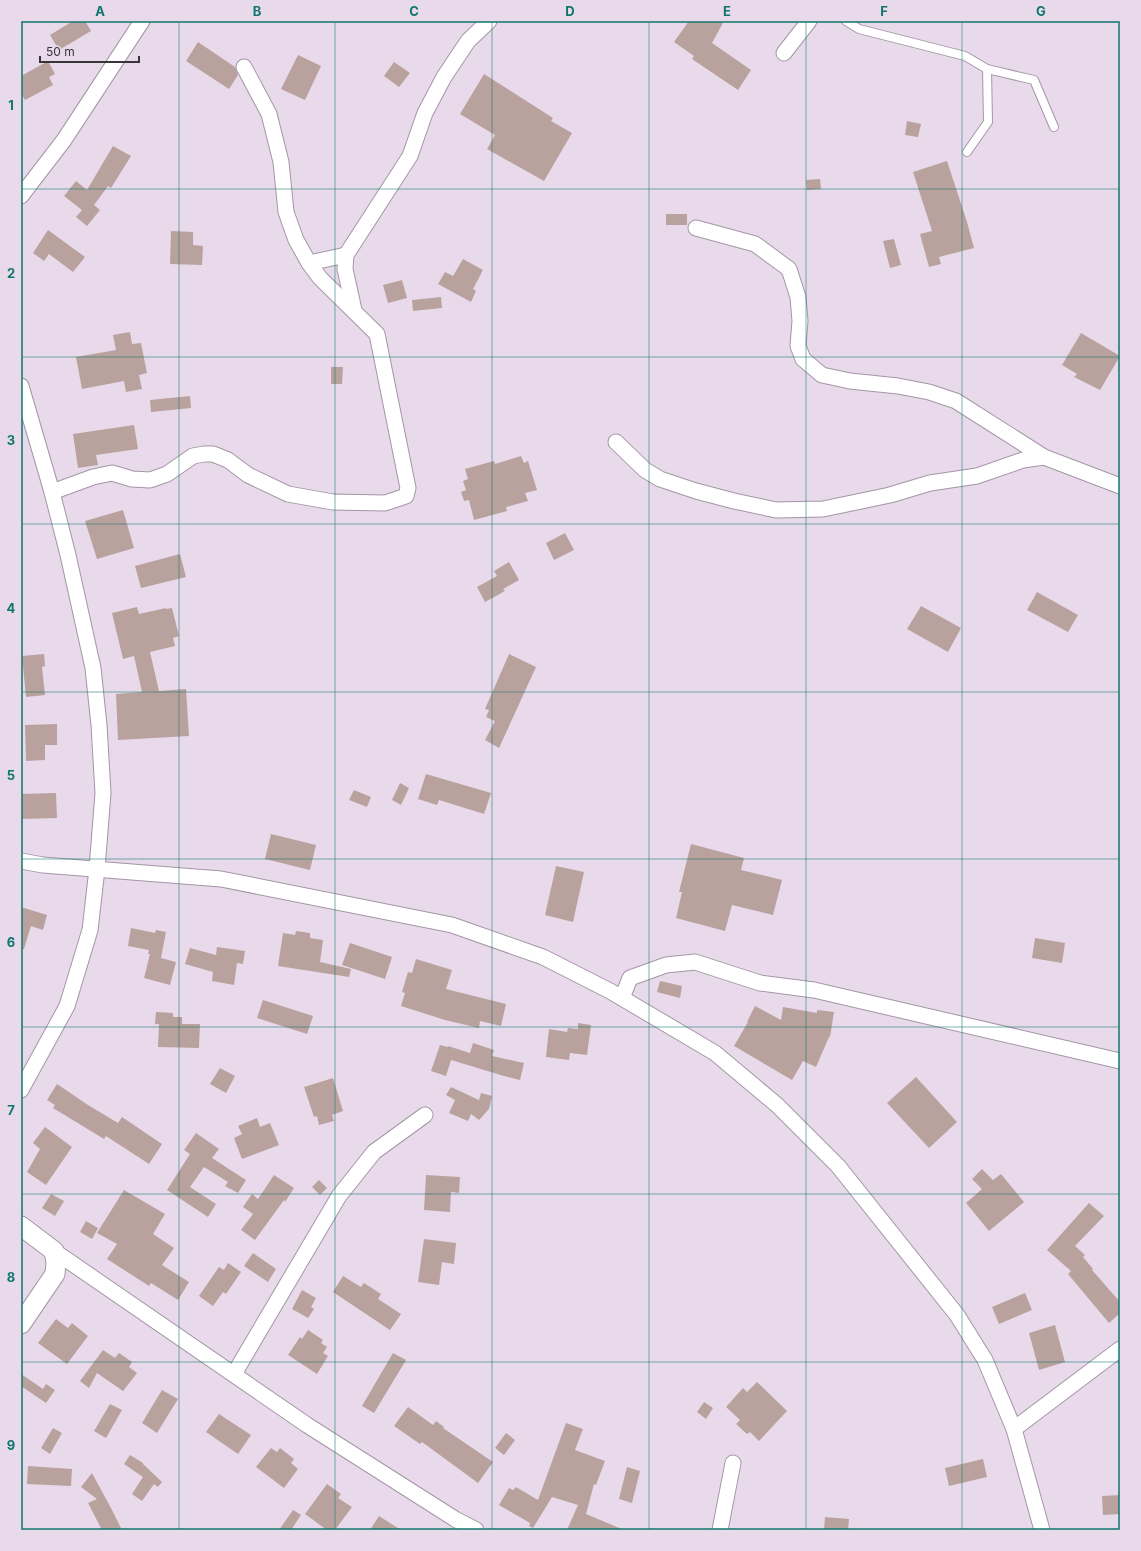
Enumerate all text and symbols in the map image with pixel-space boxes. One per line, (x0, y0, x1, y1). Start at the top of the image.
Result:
text: A (95, 3, 105, 19)
text: B (253, 3, 262, 19)
text: C (409, 3, 419, 19)
text: D (565, 3, 575, 19)
text: E (723, 3, 731, 19)
text: F (880, 3, 888, 19)
text: G (1036, 3, 1046, 19)
scale bar (40, 38, 139, 64)
text: 50 m (46, 44, 75, 59)
text: 1 (8, 97, 14, 113)
text: 2 (7, 265, 15, 281)
text: 3 (7, 432, 15, 448)
text: 4 (7, 600, 16, 616)
text: 5 (7, 767, 15, 783)
text: 6 (7, 934, 15, 950)
text: 7 (7, 1102, 15, 1118)
text: 8 (7, 1269, 15, 1285)
text: 9 (7, 1437, 15, 1453)

